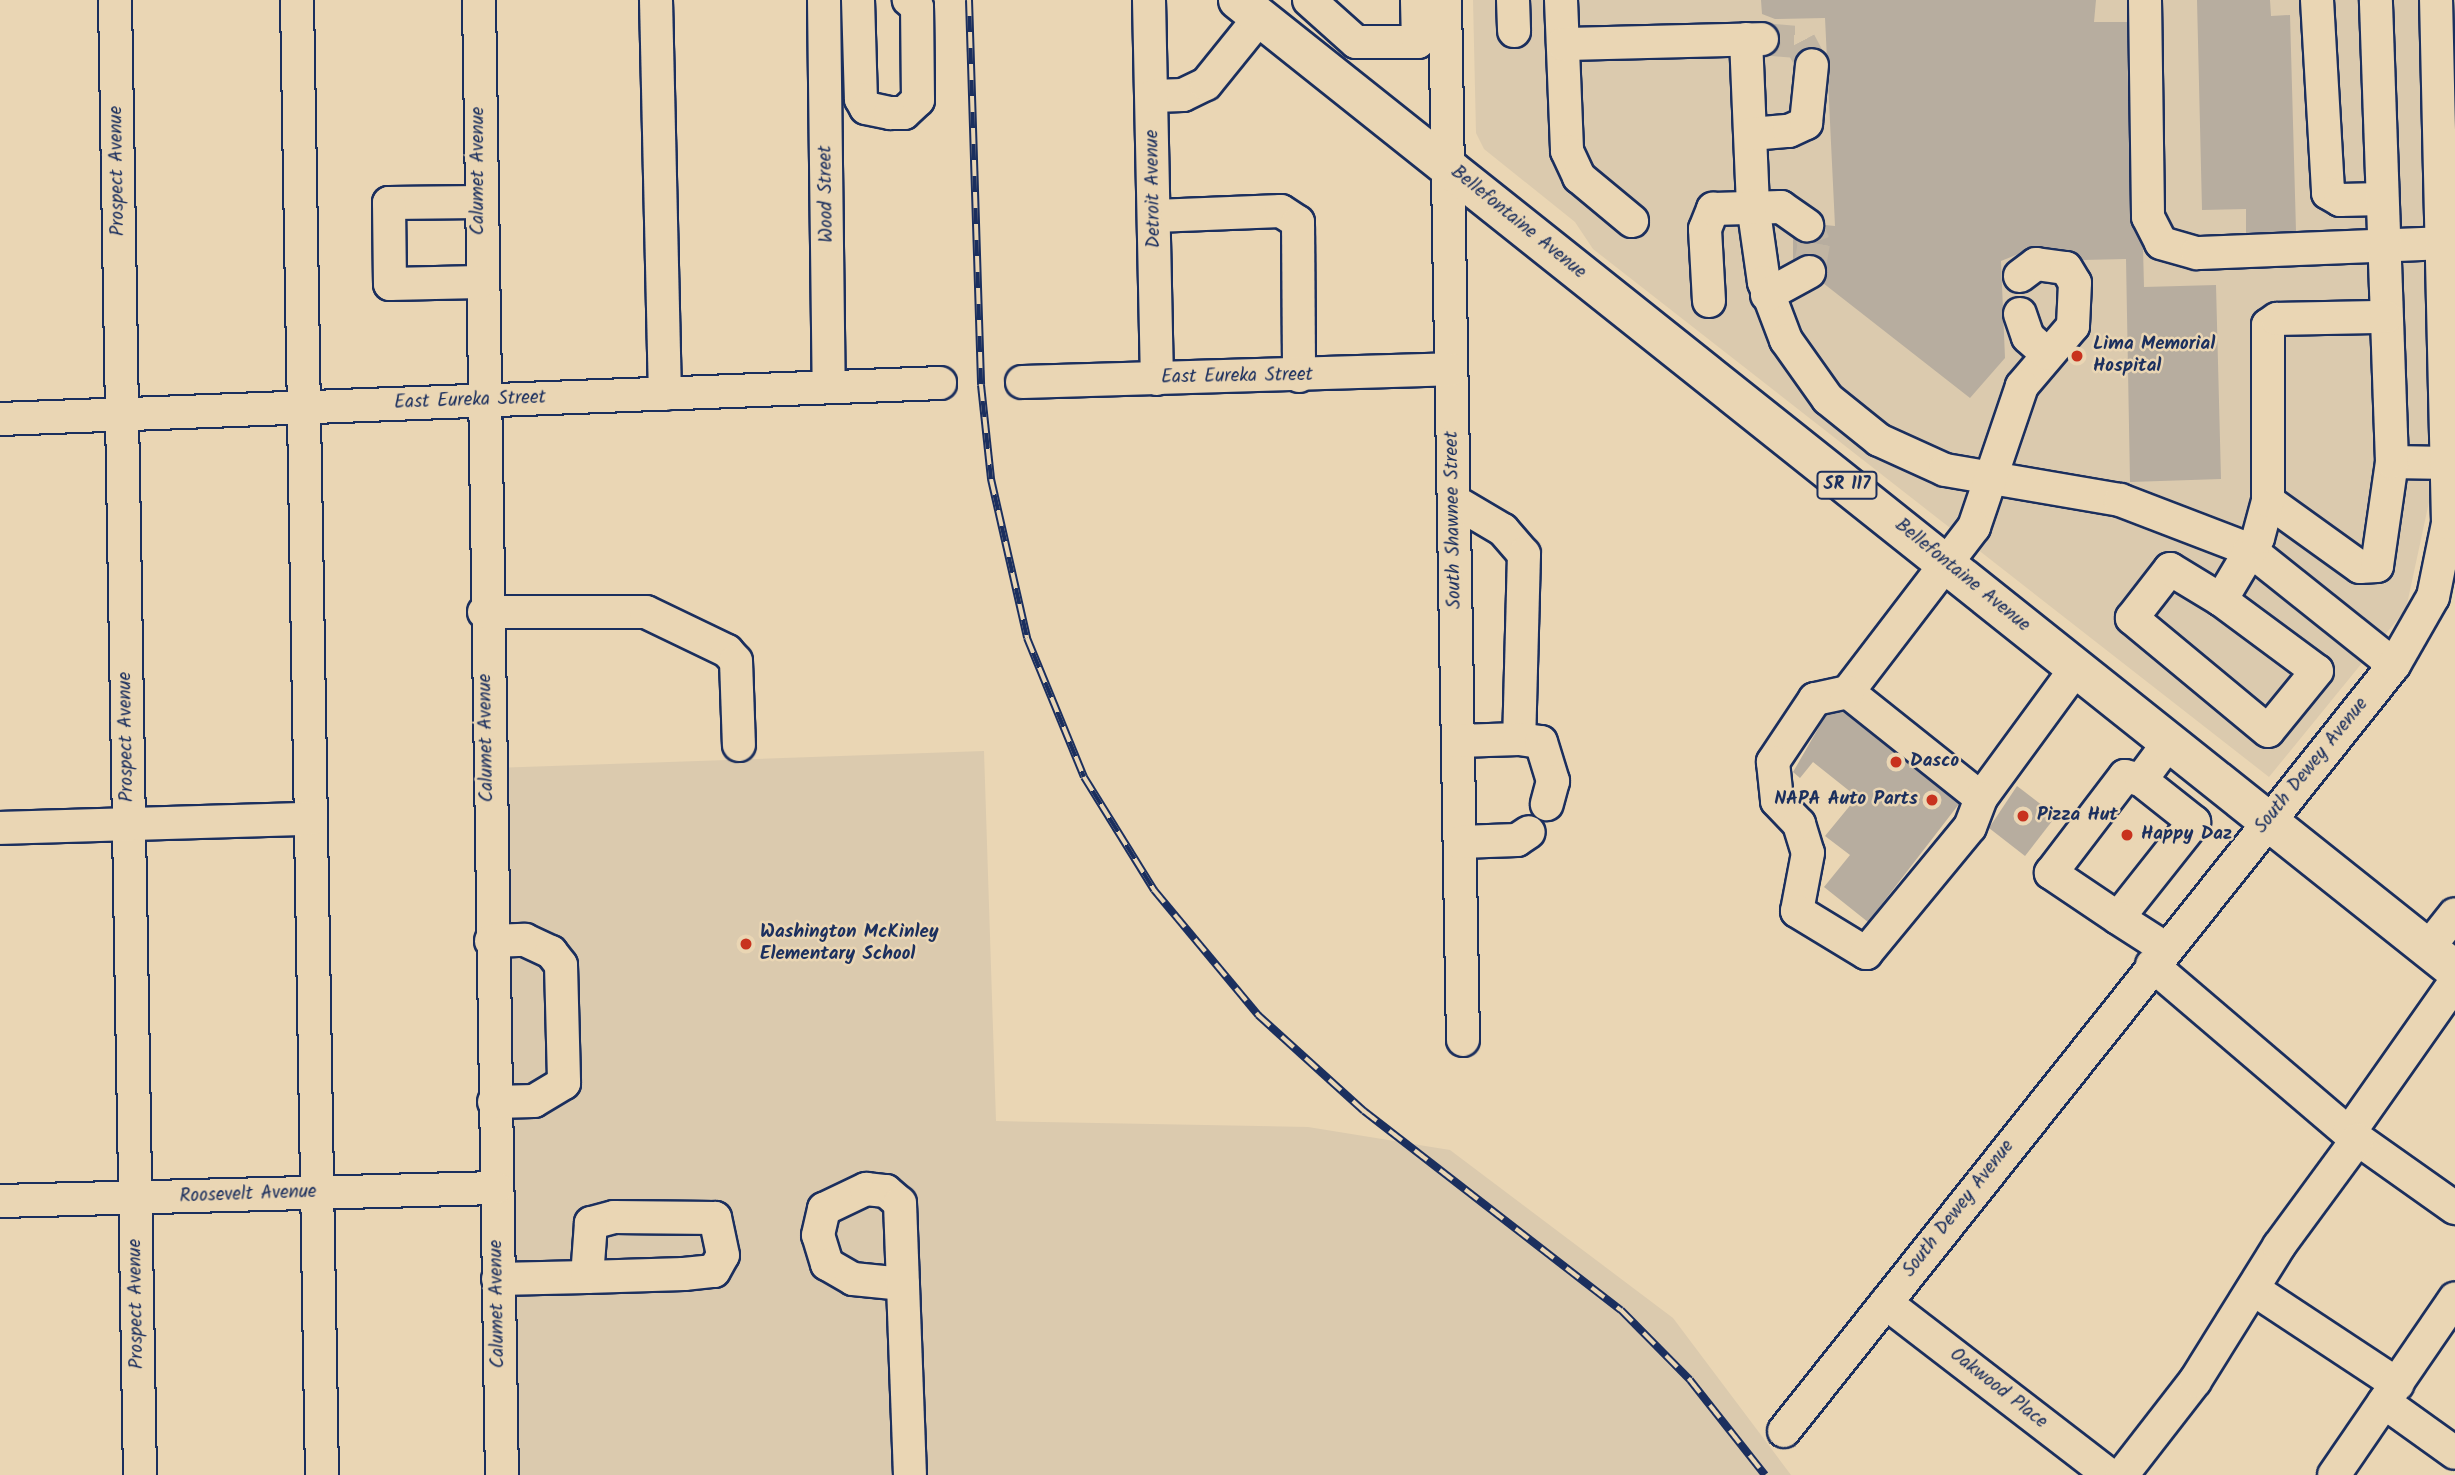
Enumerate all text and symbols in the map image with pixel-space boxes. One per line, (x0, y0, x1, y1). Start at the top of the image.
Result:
street label: Prospect Avenue (105, 106, 131, 236)
street label: Calumet Avenue (468, 107, 490, 235)
street label: Detroit Avenue (1142, 130, 1166, 248)
street label: Wood Street (815, 145, 839, 243)
street label: Bellefontaine Avenue (1446, 161, 1590, 285)
place label: Lima Memorial Hospital (2093, 334, 2215, 378)
marker: Lima Memorial Hospital (2067, 346, 2087, 366)
street label: East Eureka Street (1161, 364, 1313, 390)
street label: East Eureka Street (394, 387, 546, 415)
street label: South Shawnee Street (1441, 431, 1467, 609)
road number: SR 117 (1815, 471, 1878, 500)
street label: Bellefontaine Avenue (1890, 514, 2034, 638)
street label: Prospect Avenue (114, 672, 140, 802)
street label: Calumet Avenue (474, 673, 500, 803)
street label: South Dewey Avenue (2250, 694, 2374, 838)
place label: Dasco (1910, 751, 1959, 773)
marker: Dasco (1888, 754, 1904, 770)
place label: NAPA Auto Parts (1774, 789, 1918, 811)
marker: NAPA Auto Parts (1924, 792, 1940, 808)
place label: Pizza Hut (2037, 805, 2118, 827)
marker: Pizza Hut (2015, 808, 2031, 824)
place label: Happy Daz (2141, 824, 2232, 846)
marker: Happy Daz (2119, 827, 2135, 843)
place label: Washington McKinley Elementary School (760, 922, 939, 966)
marker: Washington McKinley Elementary School (738, 936, 754, 952)
street label: South Dewey Avenue (1898, 1136, 2020, 1282)
street label: Roosevelt Avenue (179, 1181, 317, 1209)
street label: Prospect Avenue (124, 1239, 150, 1369)
street label: Calumet Avenue (485, 1239, 511, 1369)
street label: Oakwood Place (1945, 1344, 2051, 1434)

